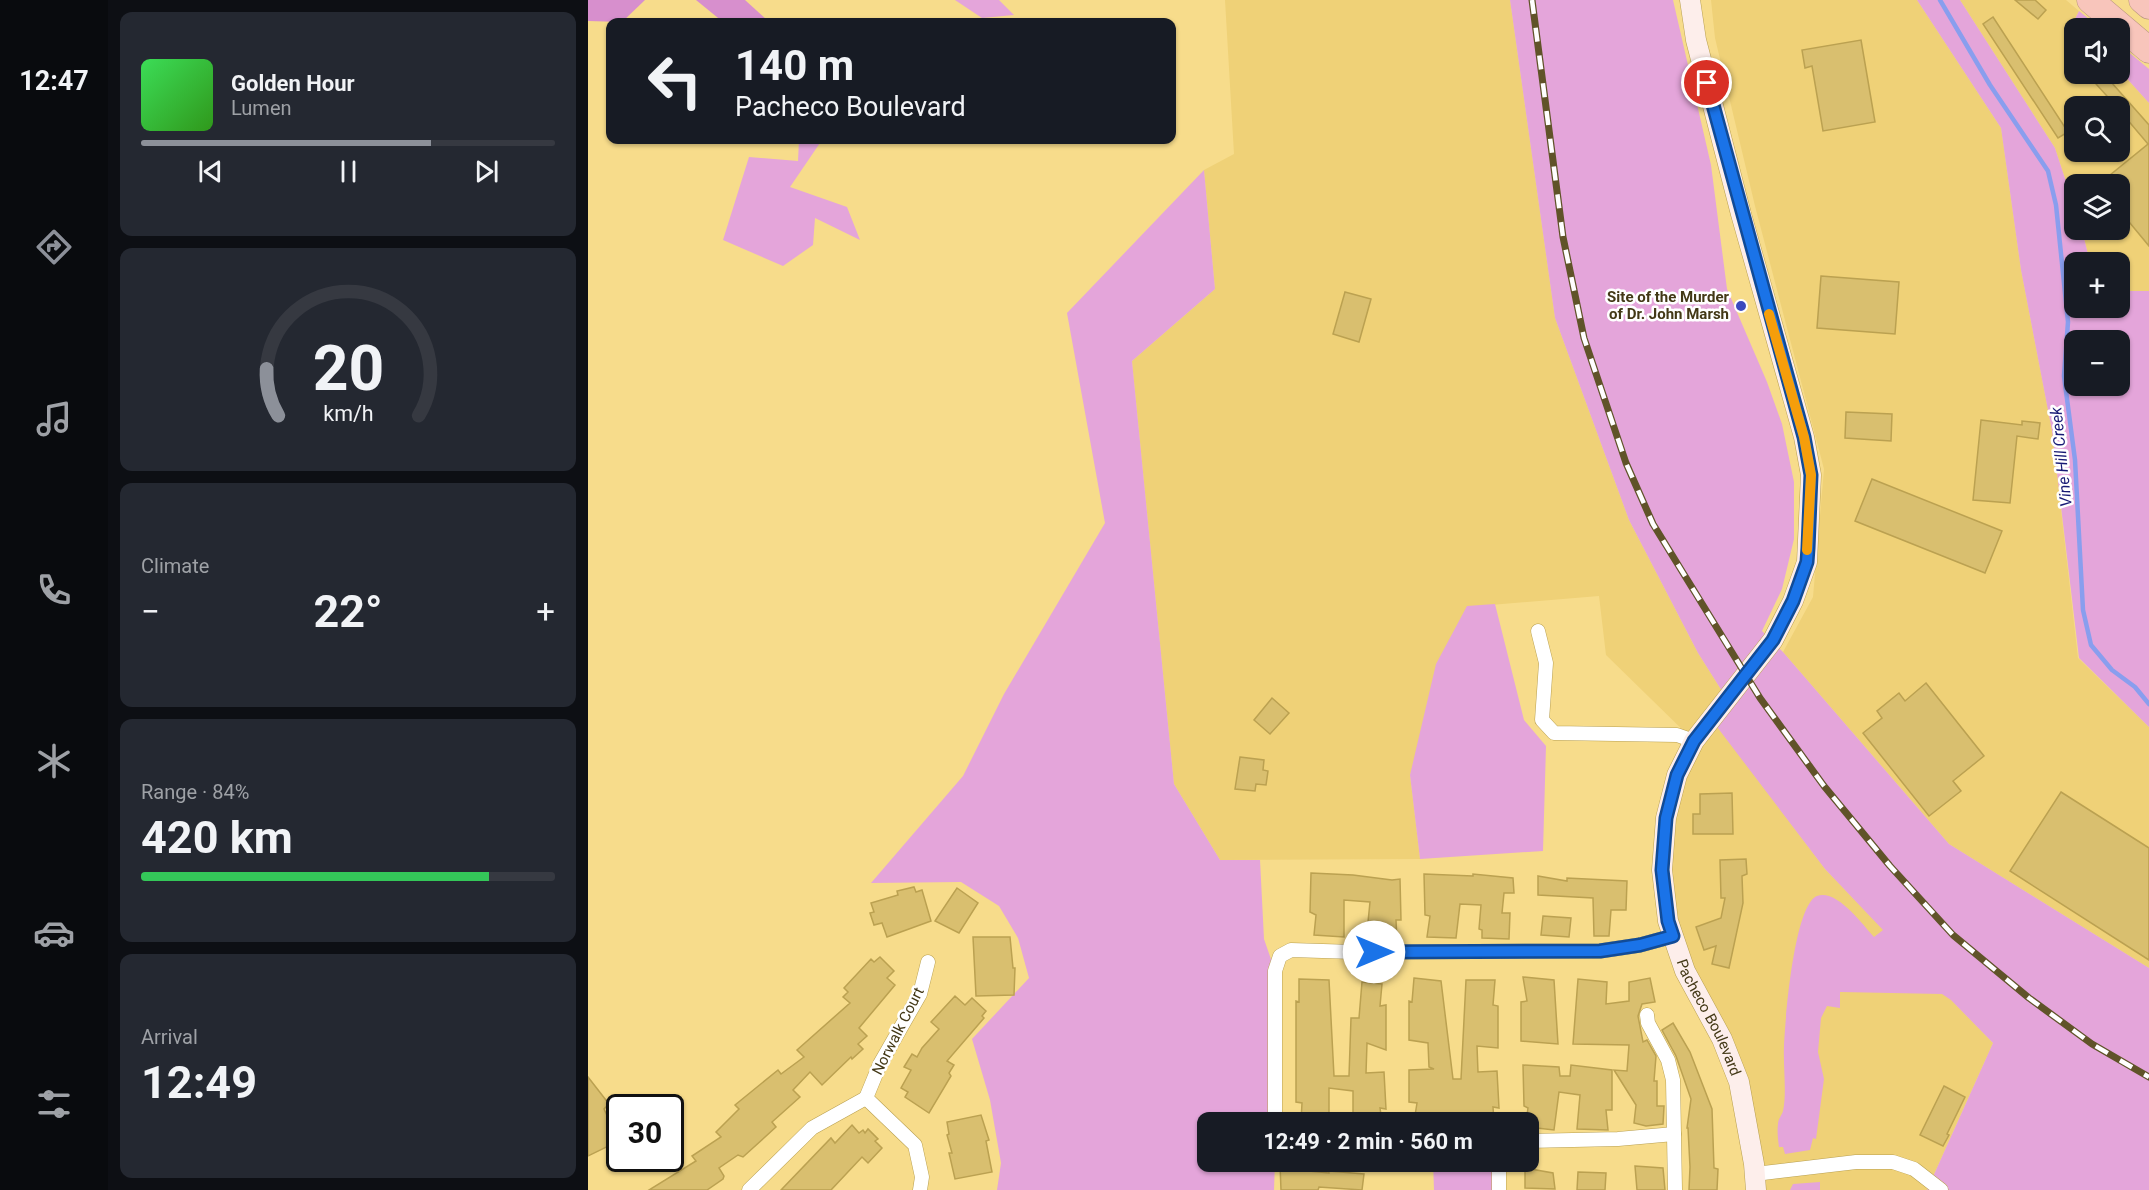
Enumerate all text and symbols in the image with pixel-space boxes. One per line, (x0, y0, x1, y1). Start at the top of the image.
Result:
map controls (2064, 18, 2130, 396)
button: sound (2064, 18, 2130, 84)
text: 140 m (735, 41, 854, 90)
icon: left (636, 42, 714, 120)
pin (1681, 57, 1732, 108)
text: 12:47 (19, 65, 89, 97)
icon: arrive (1690, 66, 1723, 99)
text: Golden Hour (231, 71, 355, 96)
text: Pacheco Boulevard (735, 91, 966, 123)
text: Lumen (231, 96, 292, 120)
button: search (2064, 96, 2130, 162)
icon: previous (194, 155, 227, 188)
icon: pause (332, 155, 365, 188)
icon: next (470, 155, 503, 188)
button: layers (2064, 174, 2130, 240)
icon: directions (33, 226, 75, 268)
button: + (2064, 252, 2130, 318)
place label: Site of the Murder of Dr. John Marsh (1607, 288, 1730, 323)
marker: Site of the Murder of Dr. John Marsh (1734, 299, 1748, 313)
button: − (2064, 330, 2130, 396)
text: 20 (312, 333, 384, 406)
icon: music (33, 398, 75, 440)
text: km/h (323, 402, 373, 427)
water label: Vine Hill Creek (2046, 405, 2076, 508)
text: Climate (141, 554, 209, 578)
icon: phone (33, 569, 75, 611)
text: 22° (313, 585, 383, 638)
text: − (141, 592, 160, 631)
text: + (536, 592, 555, 631)
icon: climate (33, 740, 75, 782)
text: Range · 84% (141, 780, 249, 804)
text: 420 km (141, 811, 293, 864)
icon: car (33, 912, 75, 954)
position arrow (1342, 920, 1406, 984)
street label: Pacheco Boulevard (1673, 957, 1745, 1078)
street label: Norwalk Court (868, 984, 928, 1078)
text: Arrival (141, 1025, 198, 1049)
text: 12:49 (141, 1056, 257, 1109)
icon: filters (33, 1083, 75, 1125)
speed limit sign: 30 (606, 1094, 684, 1172)
text: 12:49 · 2 min · 560 m (1263, 1129, 1473, 1154)

